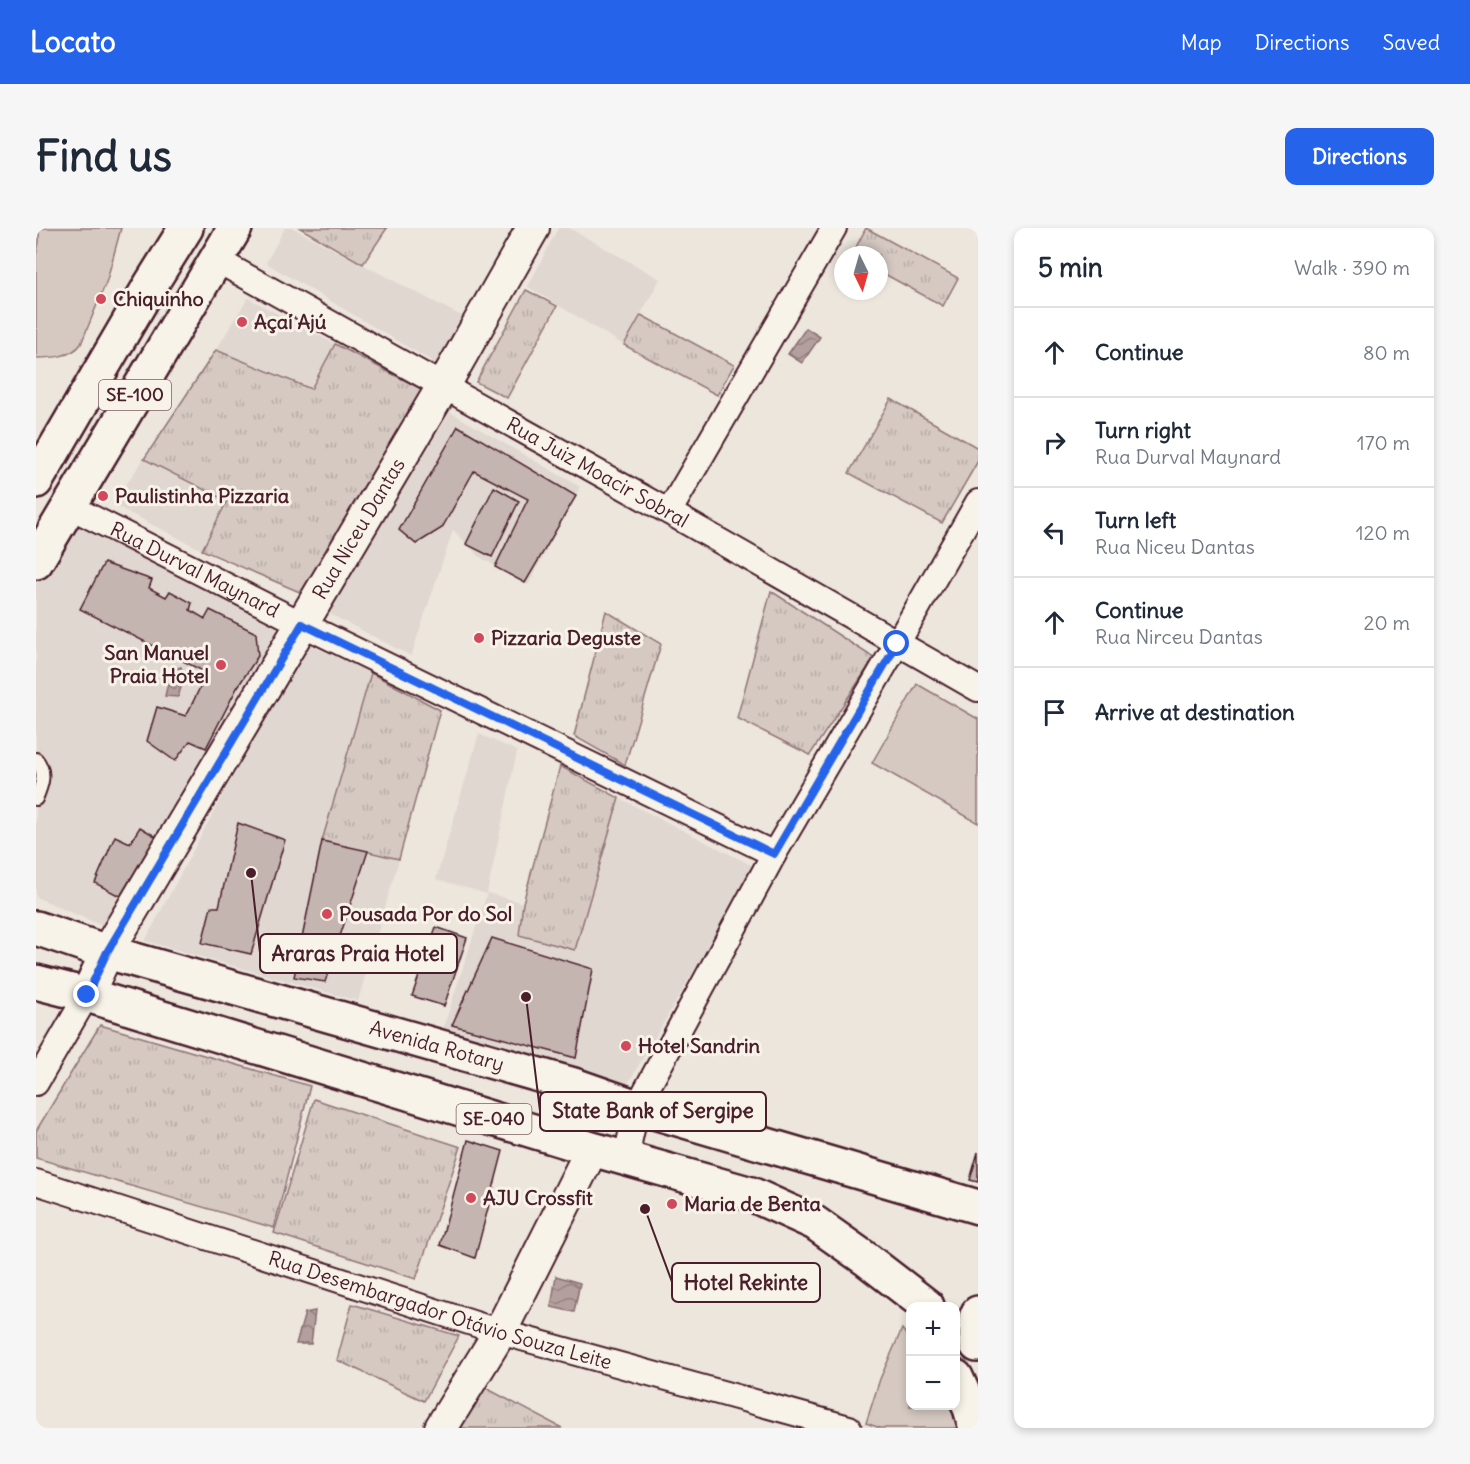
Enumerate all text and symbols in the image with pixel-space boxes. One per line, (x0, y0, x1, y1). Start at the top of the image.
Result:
text: Locato (30, 24, 116, 60)
text: Map (1181, 29, 1222, 56)
text: Directions (1255, 29, 1349, 56)
text: Saved (1382, 29, 1440, 56)
button: Directions (1285, 128, 1434, 185)
text: Find us (36, 130, 172, 182)
north arrow (834, 246, 888, 300)
text: 5 min (1038, 251, 1103, 284)
text: Walk · 390 m (1294, 255, 1410, 280)
place label: Chiquinho (113, 286, 204, 311)
marker: Chiquinho (94, 292, 108, 306)
place label: Açaí Ajú (254, 309, 327, 334)
marker: Açaí Ajú (235, 315, 249, 329)
icon: ahead (1038, 336, 1071, 369)
text: Continue (1095, 338, 1184, 366)
text: 80 m (1363, 340, 1410, 365)
road number: SE-100 (99, 380, 171, 410)
street label: Rua Juiz Moacir Sobral (502, 411, 693, 533)
text: Turn right (1095, 416, 1191, 444)
icon: right (1038, 426, 1071, 459)
text: 170 m (1357, 430, 1410, 455)
text: Rua Durval Maynard (1095, 444, 1281, 469)
street label: Rua Niceu Dantas (307, 453, 410, 603)
place label: Paulistinha Pizzaria (115, 483, 290, 508)
marker: Paulistinha Pizzaria (96, 489, 110, 503)
text: Turn left (1095, 506, 1176, 534)
street label: Rua Durval Maynard (106, 516, 284, 623)
icon: left (1038, 516, 1071, 549)
text: 120 m (1356, 520, 1410, 545)
text: Rua Niceu Dantas (1095, 534, 1255, 559)
text: Continue (1095, 596, 1184, 624)
icon: ahead (1038, 606, 1071, 639)
text: 20 m (1364, 610, 1410, 635)
text: Rua Nirceu Dantas (1095, 624, 1263, 649)
place label: Pizzaria Deguste (491, 625, 641, 650)
route start (883, 630, 909, 656)
marker: Pizzaria Deguste (472, 631, 486, 645)
place label: San Manuel Praia Hotel (104, 640, 209, 688)
marker: San Manuel Praia Hotel (214, 658, 228, 672)
icon: arrive (1038, 696, 1071, 729)
text: Arrive at destination (1095, 698, 1295, 726)
place label: Pousada Por do Sol (339, 901, 512, 926)
marker: Pousada Por do Sol (320, 907, 334, 921)
callout: Araras Praia Hotel (260, 934, 457, 973)
text: Araras Praia Hotel (272, 940, 444, 967)
route end (73, 981, 99, 1007)
street label: Avenida Rotary (367, 1014, 507, 1076)
place label: Hotel Sandrin (638, 1033, 761, 1058)
marker: Hotel Sandrin (619, 1039, 633, 1053)
callout: State Bank of Sergipe (540, 1092, 766, 1131)
text: State Bank of Sergipe (552, 1097, 754, 1124)
road number: SE-040 (456, 1104, 532, 1134)
place label: AJU Crossfit (483, 1185, 593, 1210)
marker: AJU Crossfit (464, 1191, 478, 1205)
place label: Maria de Benta (684, 1191, 822, 1216)
marker: Maria de Benta (665, 1197, 679, 1211)
street label: Rua Desembargador Otávio Souza Leite (265, 1245, 615, 1374)
callout: Hotel Rekinte (672, 1263, 820, 1302)
text: Hotel Rekinte (684, 1269, 808, 1296)
map controls (906, 1302, 960, 1410)
button: + (906, 1302, 960, 1356)
button: − (906, 1356, 960, 1410)

